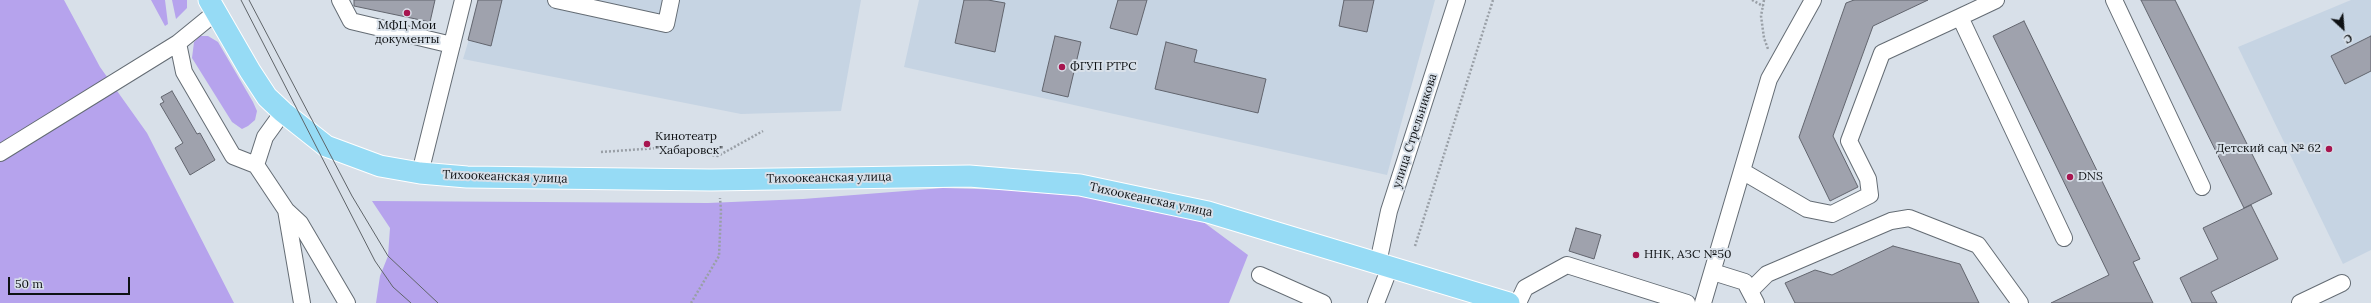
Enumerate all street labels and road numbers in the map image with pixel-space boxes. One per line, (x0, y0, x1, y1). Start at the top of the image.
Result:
street label: улица Стрельникова (1390, 72, 1440, 190)
street label: Тихоокеанская улица (442, 168, 568, 186)
street label: Тихоокеанская улица (766, 170, 892, 186)
street label: Тихоокеанская улица (1088, 180, 1214, 220)

